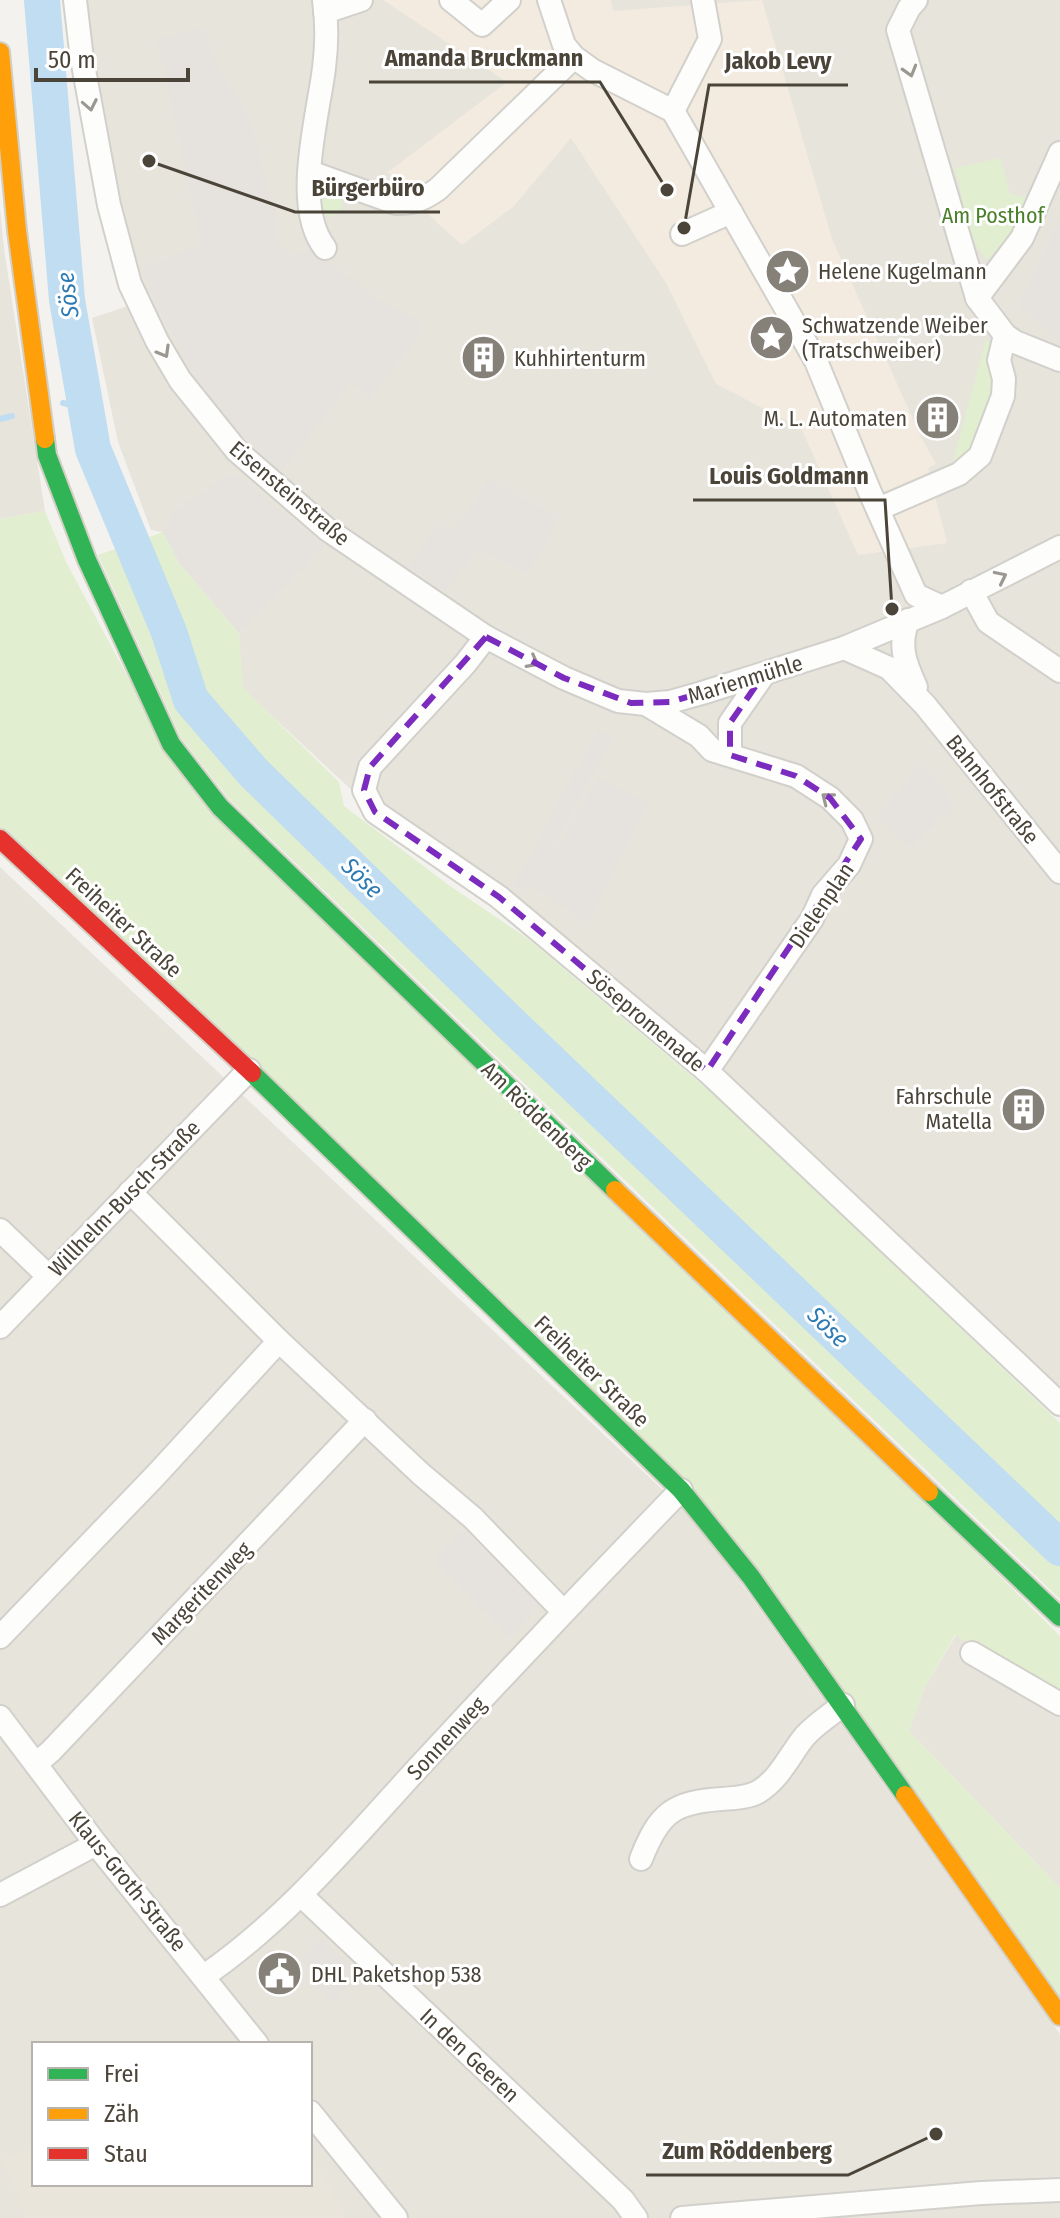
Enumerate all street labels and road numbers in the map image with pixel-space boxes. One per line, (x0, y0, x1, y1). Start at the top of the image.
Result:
street label: Eisensteinstraße (224, 435, 355, 552)
street label: Marienmühle (684, 649, 806, 710)
street label: Bahnhofstraße (940, 729, 1045, 849)
street label: Dielenplan (783, 857, 860, 953)
street label: Freiheiter Straße (60, 862, 188, 983)
street label: Sösepromenade (581, 963, 710, 1078)
street label: Am Röddenberg (476, 1056, 598, 1175)
street label: Willhelm-Busch-Straße (43, 1115, 206, 1282)
street label: Freiheiter Straße (529, 1310, 655, 1433)
street label: Margeritenweg (146, 1536, 258, 1650)
street label: Sonnenweg (401, 1691, 492, 1785)
street label: Klaus-Groth-Straße (63, 1806, 192, 1957)
street label: In den Geeren (414, 2003, 525, 2108)

